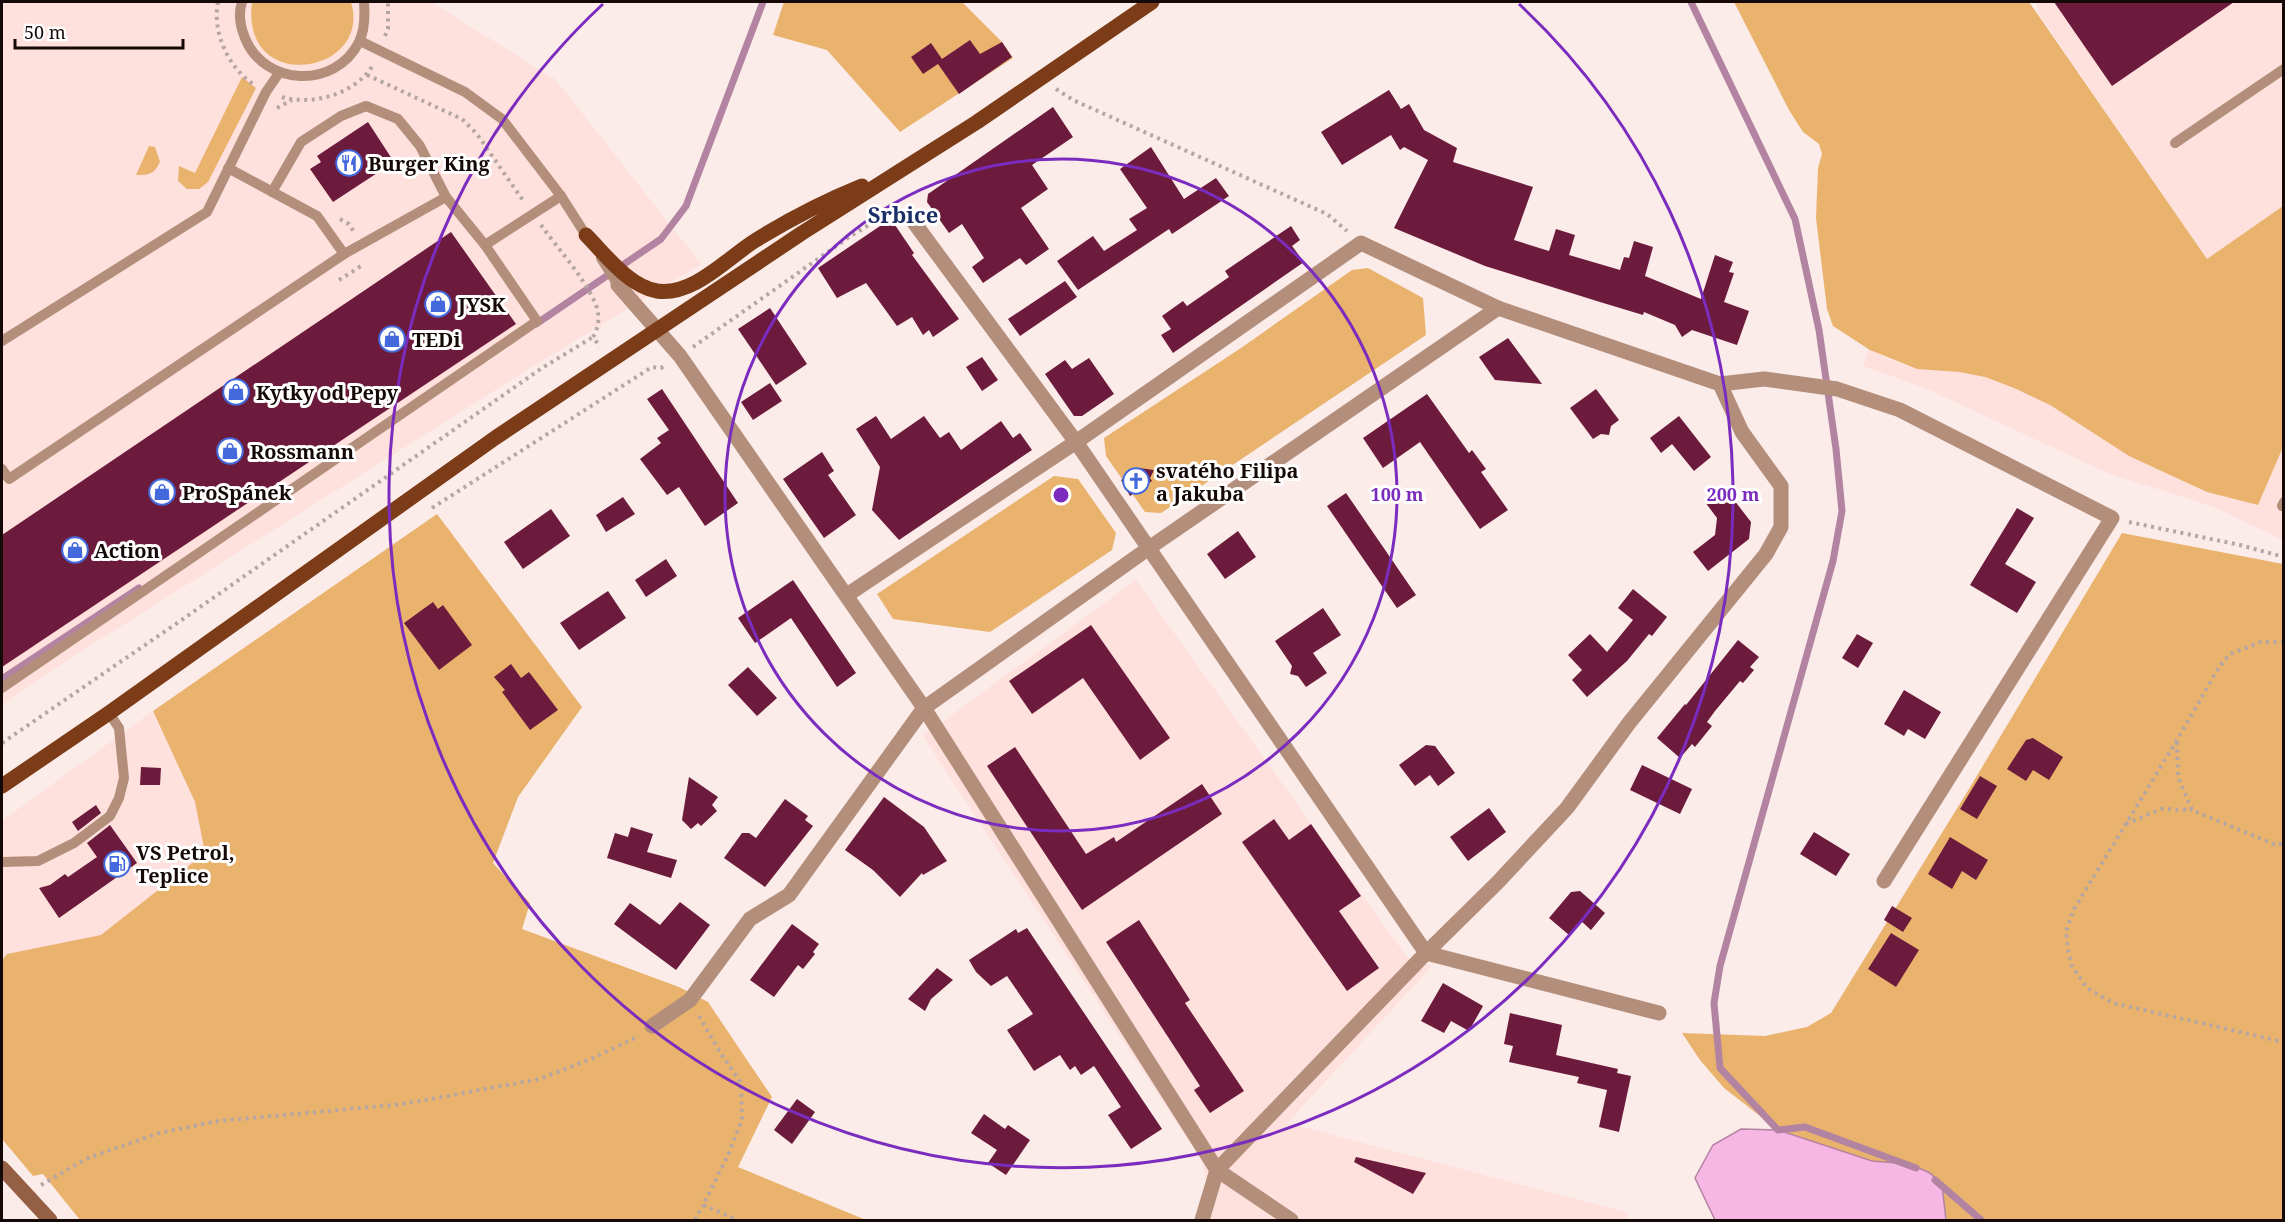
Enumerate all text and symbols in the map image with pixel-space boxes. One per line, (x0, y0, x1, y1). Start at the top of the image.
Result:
scale bar (15, 12, 183, 50)
text: 50 m (24, 20, 66, 44)
restaurant icon: Burger King (334, 148, 364, 178)
place label: Burger King (368, 150, 491, 177)
district label: Srbice (868, 199, 938, 229)
shop icon: JYSK (423, 289, 453, 319)
place label: JYSK (457, 291, 506, 318)
shop icon: TEDi (377, 324, 407, 354)
place label: TEDi (412, 326, 461, 353)
shop icon: Kytky od Pepy (221, 377, 251, 407)
place label: Kytky od Pepy (256, 379, 398, 406)
shop icon: Rossmann (215, 436, 245, 466)
place label: Rossmann (250, 438, 354, 465)
place label: svatého Filipa a Jakuba (1156, 457, 1299, 507)
church icon: svatého Filipa a Jakuba (1121, 466, 1151, 496)
shop icon: ProSpánek (147, 477, 177, 507)
place label: ProSpánek (182, 479, 292, 506)
text: 100 m (1371, 482, 1424, 506)
text: 200 m (1707, 482, 1760, 506)
centre of rings (1051, 485, 1071, 505)
shop icon: Action (60, 535, 90, 565)
place label: Action (94, 537, 160, 564)
place label: VS Petrol, Teplice (136, 839, 235, 889)
fuel station icon: VS Petrol, Teplice (102, 849, 132, 879)

